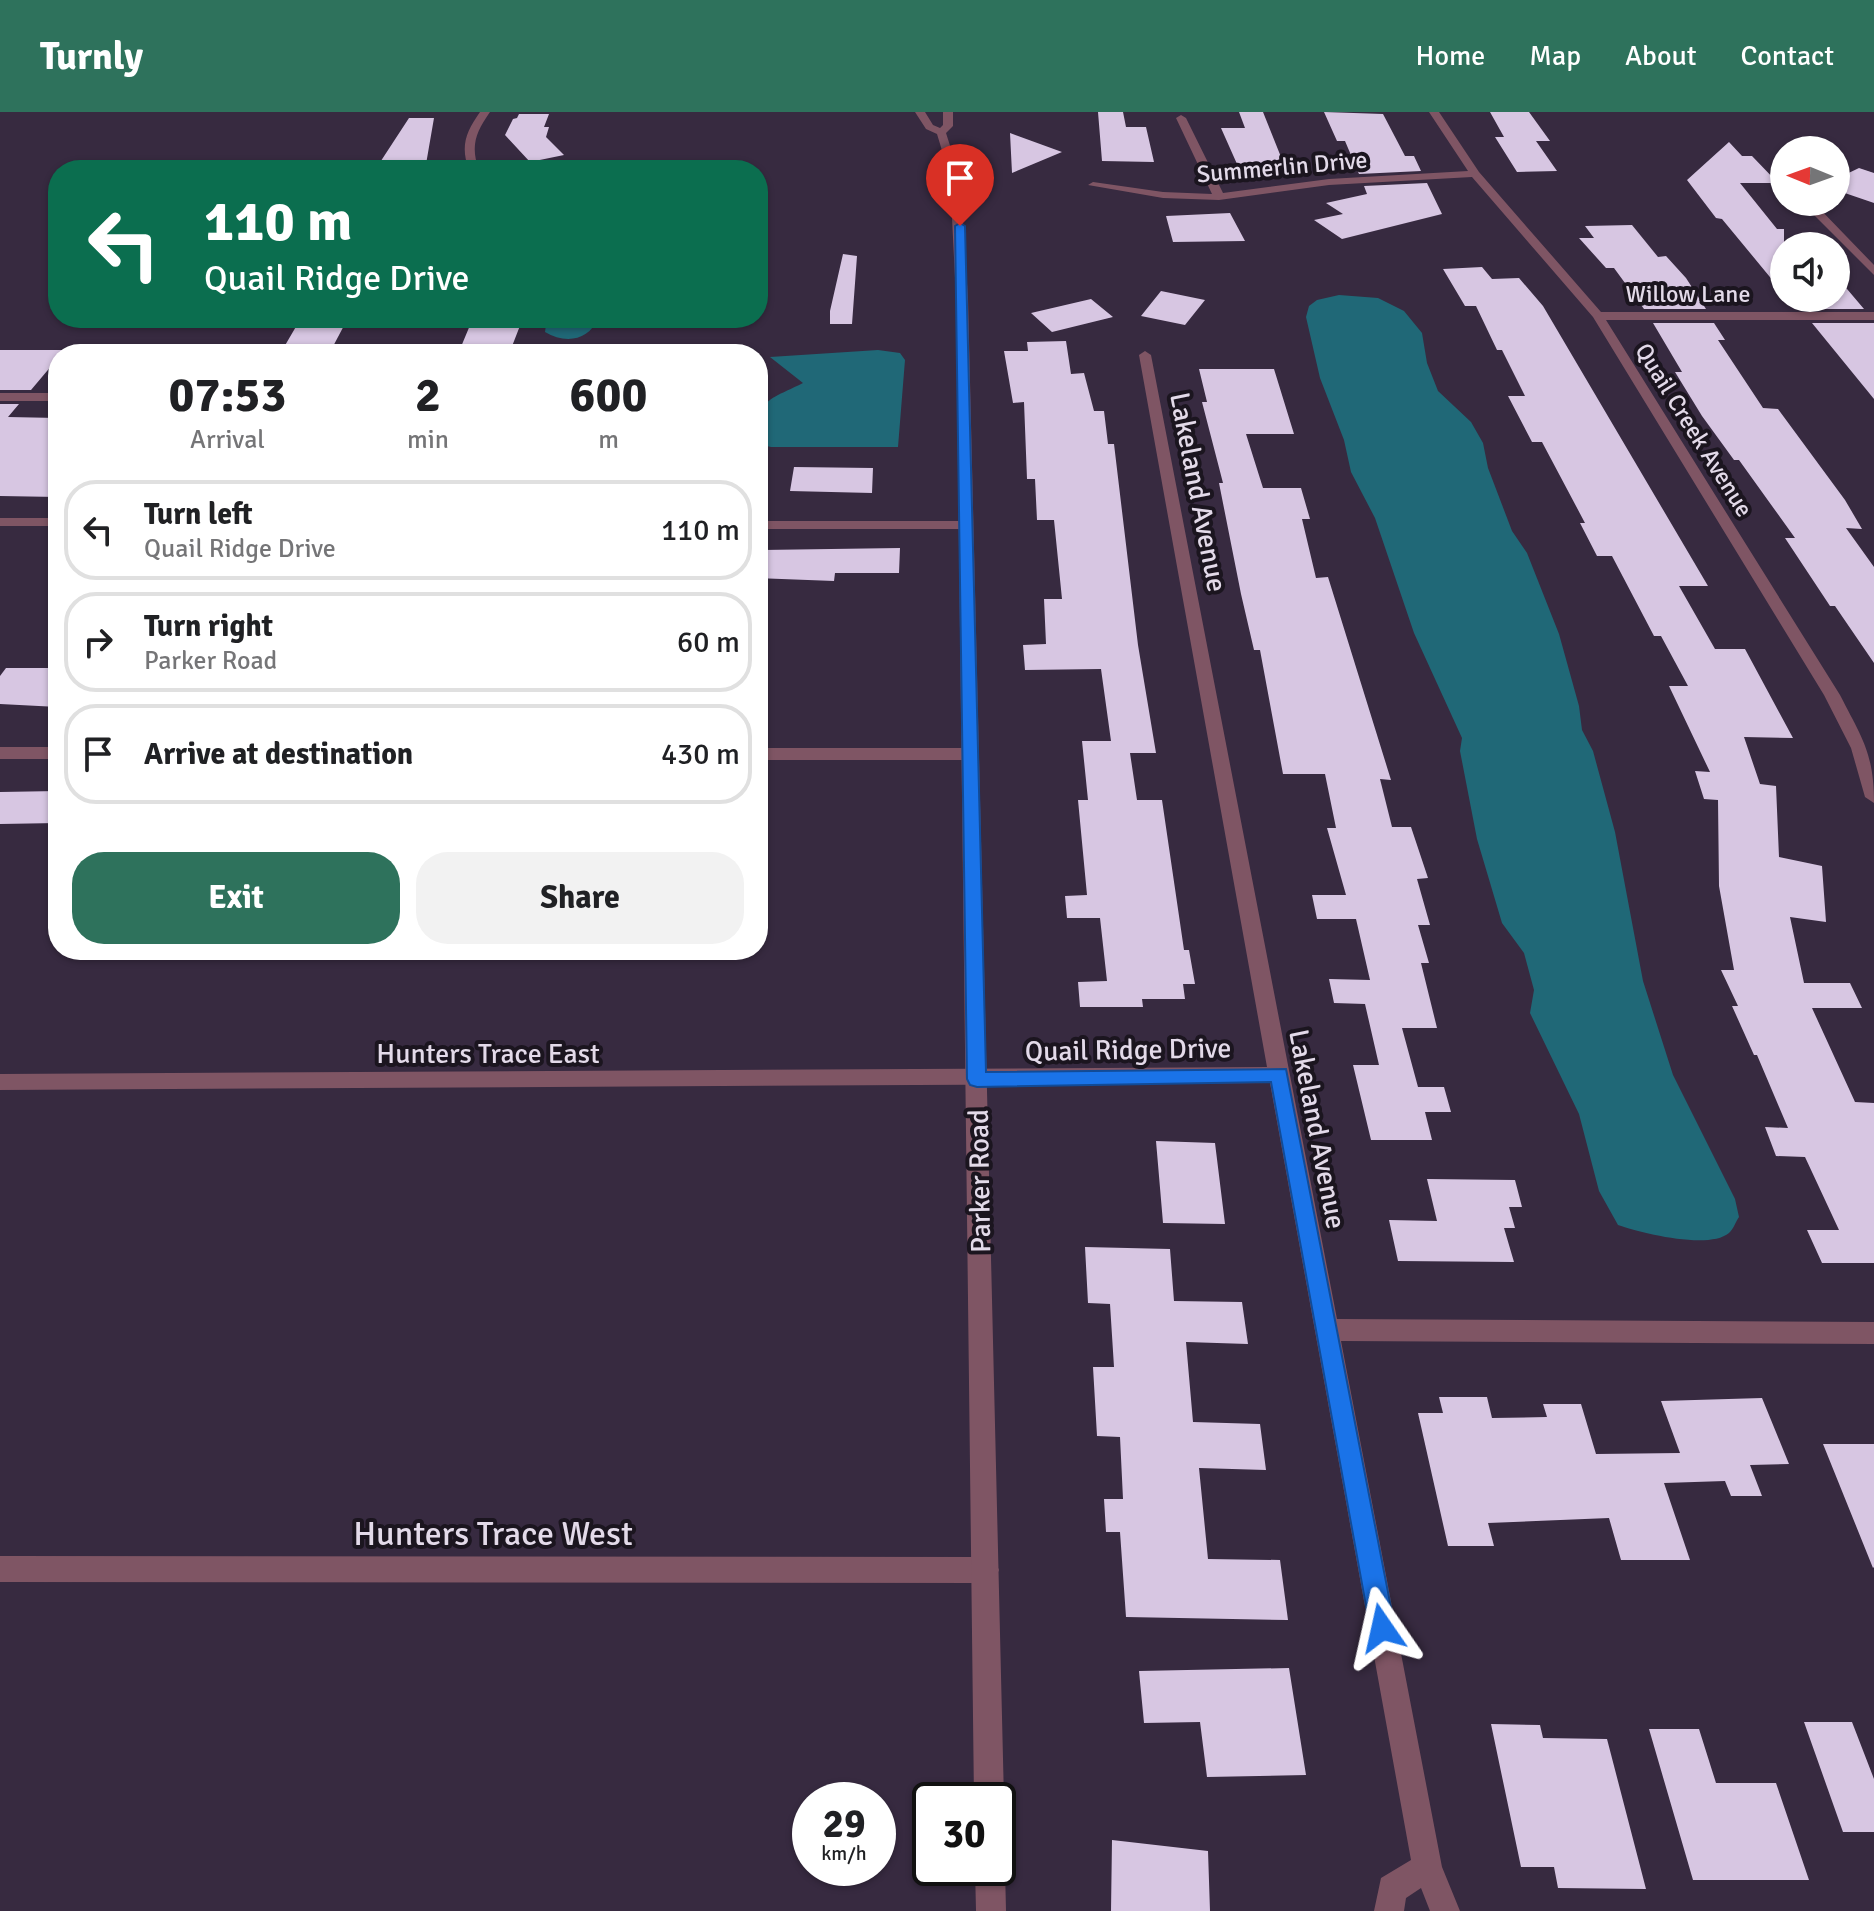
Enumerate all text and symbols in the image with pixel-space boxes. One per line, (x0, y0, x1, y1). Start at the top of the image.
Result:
text: Turnly (40, 33, 143, 80)
text: Home (1416, 39, 1485, 73)
text: Map (1529, 39, 1581, 73)
text: About (1625, 39, 1697, 73)
text: Contact (1741, 39, 1834, 73)
north arrow (1770, 136, 1850, 216)
map controls (1770, 136, 1850, 312)
pin (926, 144, 994, 226)
street label: Summerlin Drive (1195, 145, 1369, 189)
icon: arrive (938, 156, 982, 200)
text: 110 m (204, 187, 352, 256)
icon: left (72, 192, 176, 296)
button: sound (1770, 232, 1850, 312)
text: Quail Ridge Drive (204, 256, 470, 301)
street label: Willow Lane (1626, 279, 1750, 309)
street label: Quail Creek Avenue (1629, 338, 1759, 522)
text: 07:53 (169, 366, 286, 425)
text: 2 (415, 366, 441, 425)
text: 600 (570, 366, 647, 425)
street label: Lakeland Avenue (1162, 390, 1234, 595)
text: Arrival (190, 424, 265, 456)
text: min (407, 424, 449, 456)
text: m (598, 424, 619, 456)
text: Turn left (144, 496, 253, 533)
icon: left (76, 508, 120, 552)
text: 110 m (661, 512, 740, 549)
text: Quail Ridge Drive (144, 533, 336, 565)
text: Turn right (144, 608, 273, 645)
icon: right (76, 620, 120, 664)
text: 60 m (677, 624, 740, 661)
text: Parker Road (144, 645, 277, 677)
icon: arrive (76, 732, 120, 776)
text: Arrive at destination (144, 736, 413, 773)
text: 430 m (661, 736, 740, 773)
button: Exit (72, 852, 400, 944)
button: Share (416, 852, 744, 944)
street label: Lakeland Avenue (1281, 1027, 1353, 1232)
street label: Quail Ridge Drive (1024, 1031, 1232, 1069)
street label: Hunters Trace East (376, 1037, 600, 1071)
street label: Parker Road (962, 1109, 998, 1253)
street label: Hunters Trace West (353, 1513, 633, 1555)
position arrow (1340, 1586, 1424, 1670)
speed limit sign: 30 (912, 1782, 1016, 1886)
text: 29 (822, 1799, 866, 1849)
text: km/h (821, 1841, 867, 1866)

